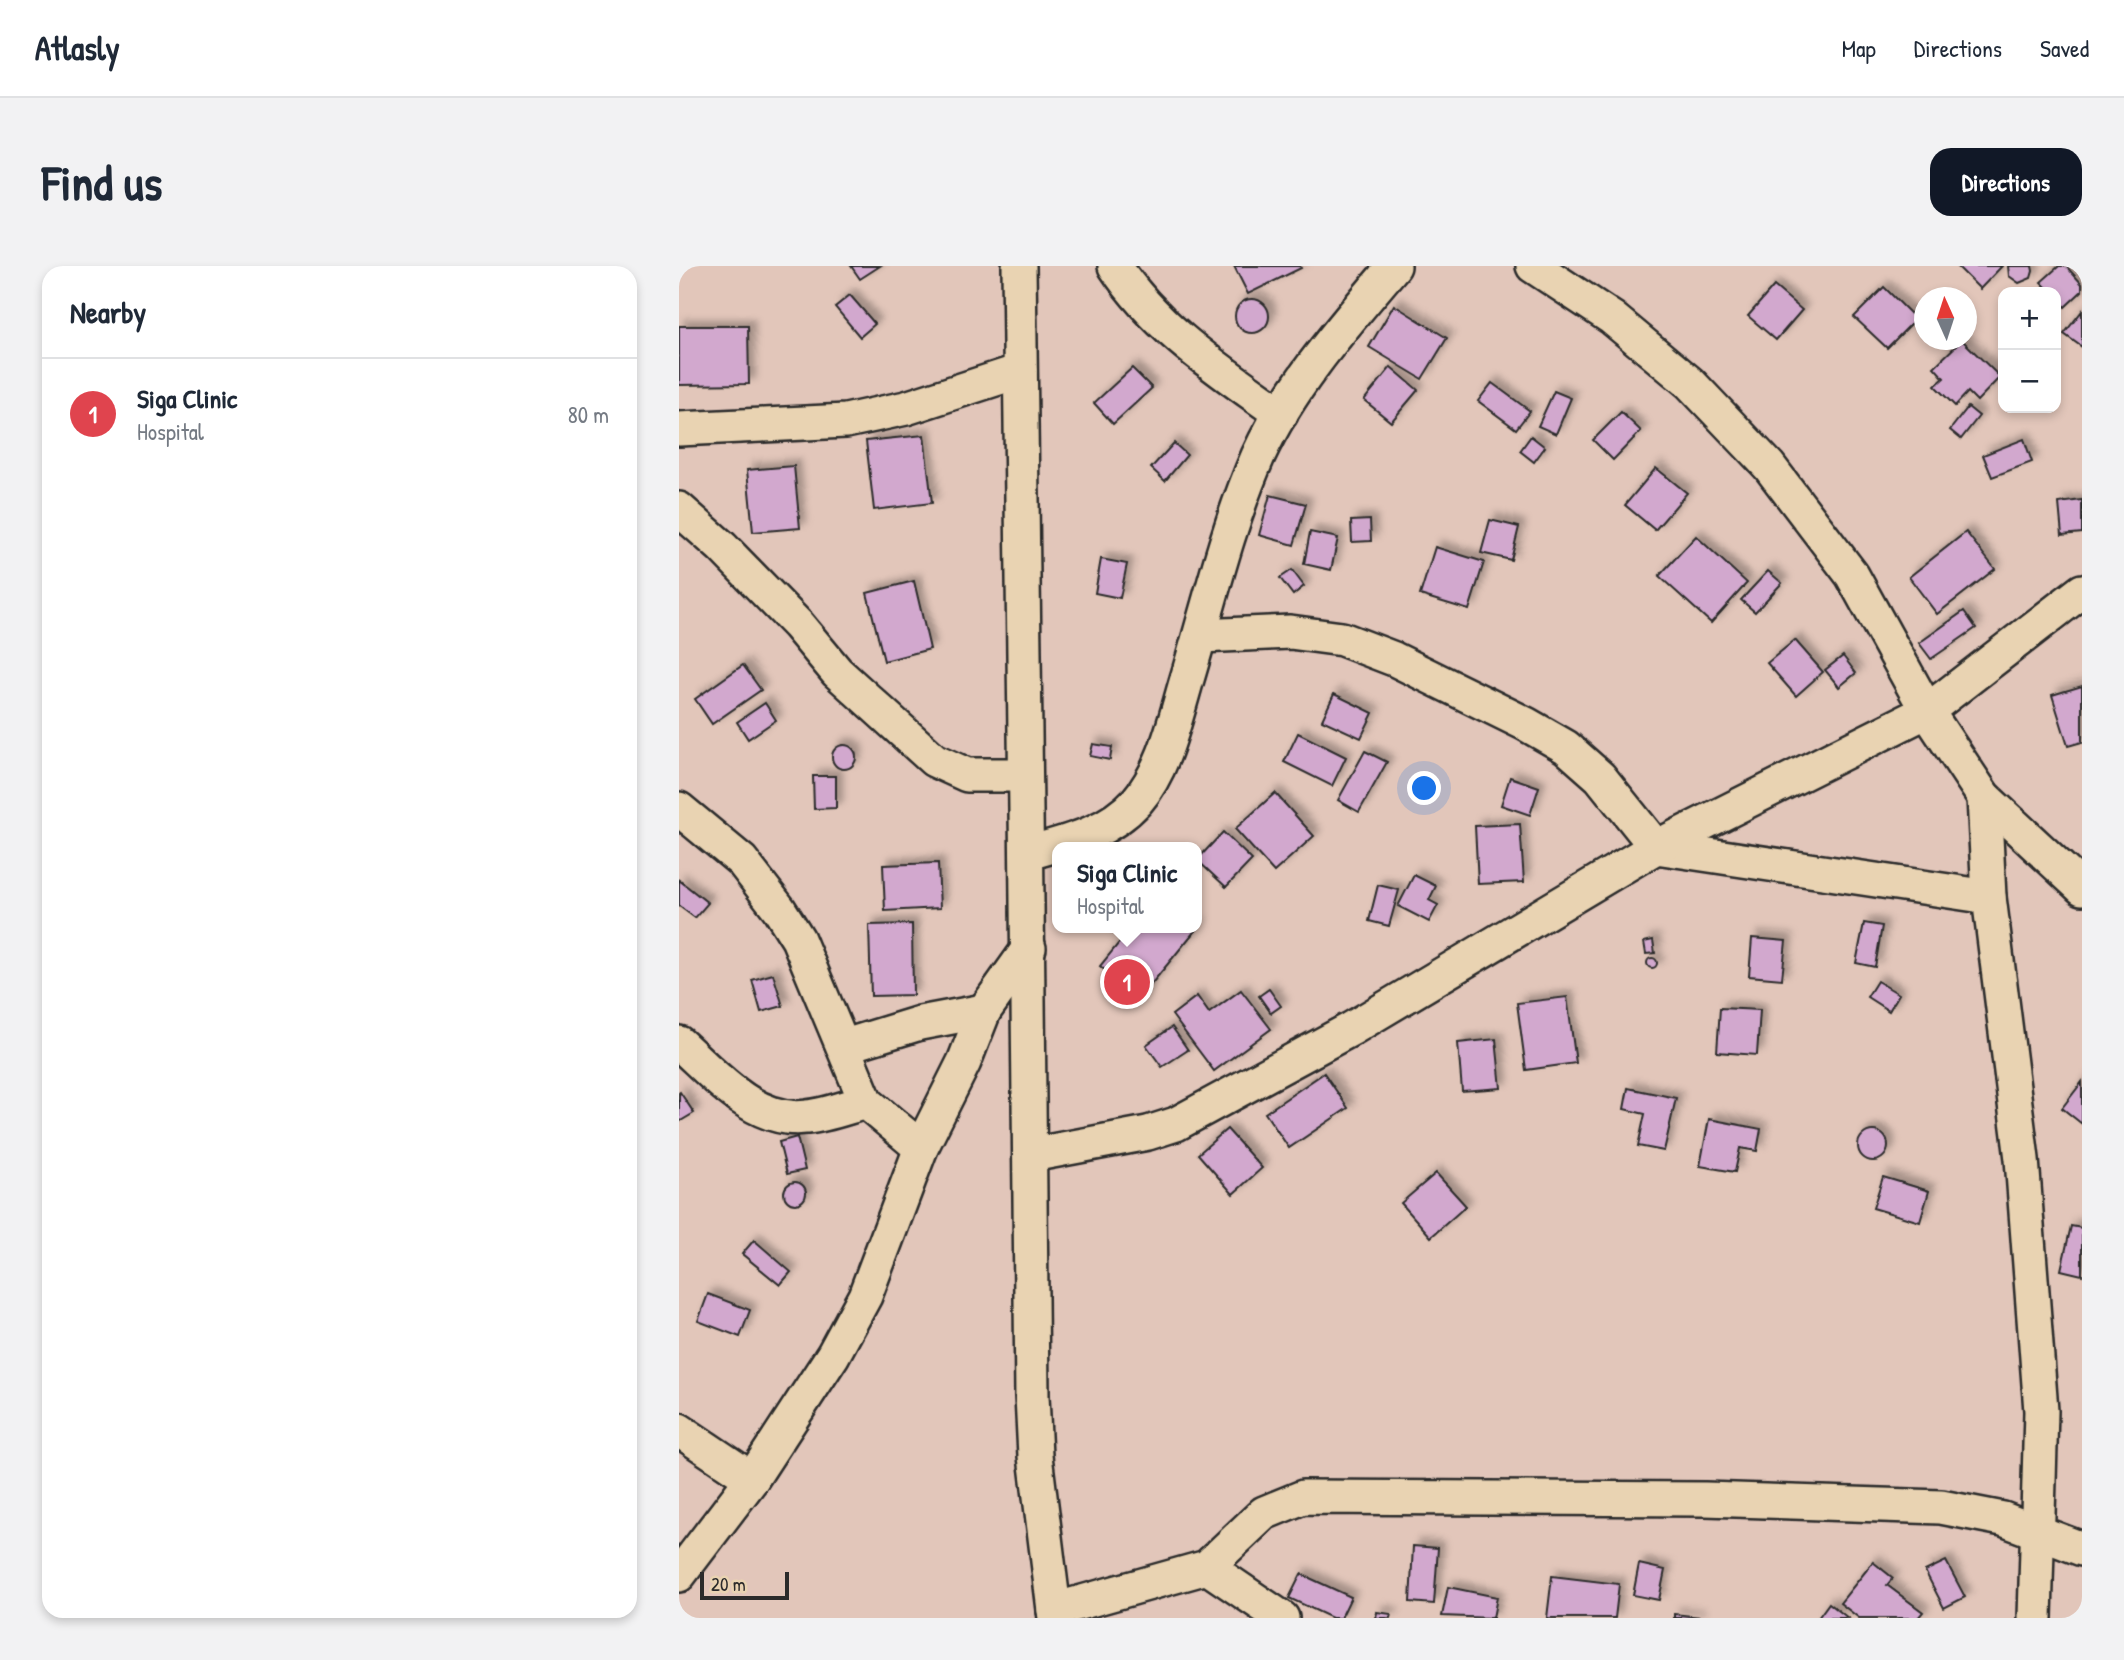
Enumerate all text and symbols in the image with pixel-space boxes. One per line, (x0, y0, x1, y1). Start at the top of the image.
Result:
text: Atlasly (35, 26, 120, 70)
text: Map (1842, 32, 1876, 64)
text: Directions (1914, 32, 2002, 64)
text: Saved (2040, 32, 2089, 64)
button: Directions (1930, 148, 2082, 216)
text: Find us (42, 149, 162, 215)
north arrow (1914, 287, 1977, 350)
map controls (1998, 287, 2061, 413)
button: + (1998, 287, 2061, 350)
text: Nearby (70, 292, 146, 332)
button: − (1998, 350, 2061, 413)
text: Siga Clinic (137, 381, 237, 416)
text: 1 (89, 399, 97, 430)
text: 80 m (568, 399, 609, 430)
text: Hospital (137, 416, 204, 447)
your location (1407, 771, 1441, 805)
popup (1052, 842, 1202, 933)
text: Siga Clinic (1077, 855, 1177, 890)
text: Hospital (1077, 890, 1144, 921)
pin: 1 (1104, 956, 1150, 1008)
scale bar (700, 1569, 789, 1601)
text: 20 m (711, 1571, 746, 1597)

